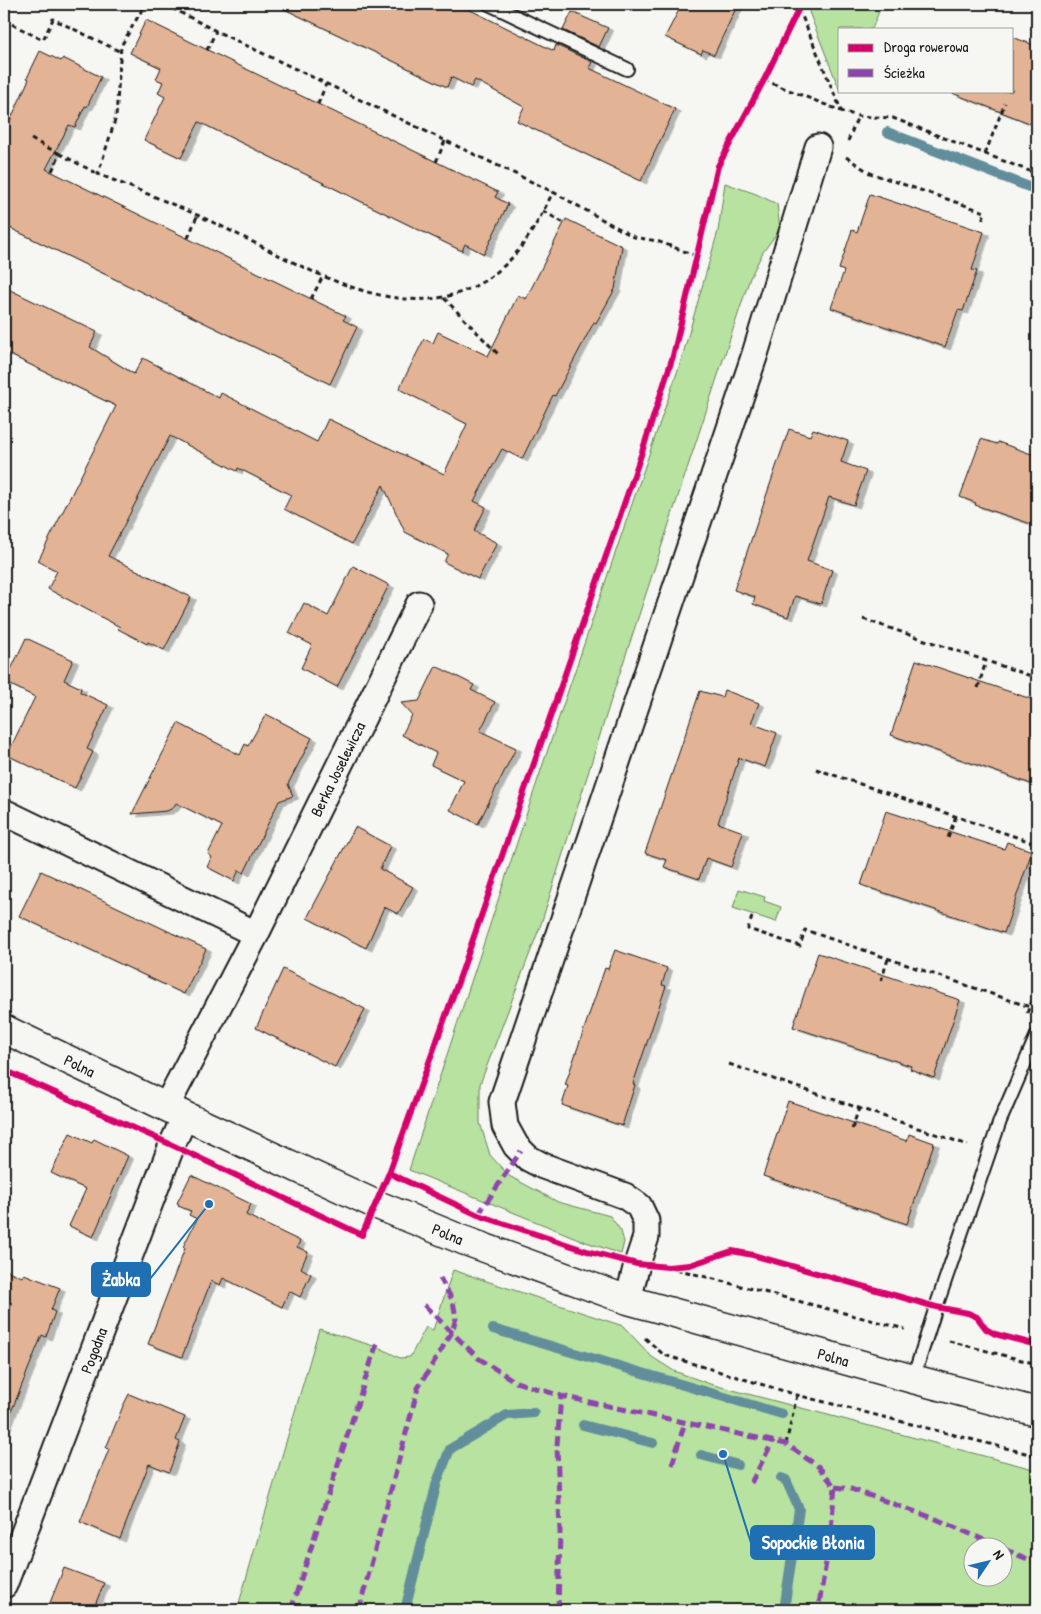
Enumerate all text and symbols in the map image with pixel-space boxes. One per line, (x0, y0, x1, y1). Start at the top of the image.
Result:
legend (838, 28, 1014, 92)
text: Droga rowerowa (884, 36, 968, 57)
text: Ścieżka (884, 62, 925, 83)
street label: Berka Joselewicza (305, 718, 370, 820)
street label: Polna (61, 1049, 99, 1082)
street label: Polna (429, 1218, 467, 1250)
callout: Żabka (92, 1263, 150, 1296)
text: Żabka (102, 1267, 141, 1292)
street label: Pogodna (75, 1324, 112, 1377)
street label: Polna (815, 1342, 852, 1372)
callout: Sopockie Błonia (751, 1526, 874, 1559)
text: Sopockie Błonia (762, 1530, 865, 1556)
north arrow (964, 1536, 1014, 1586)
text: N (989, 1546, 1009, 1563)

